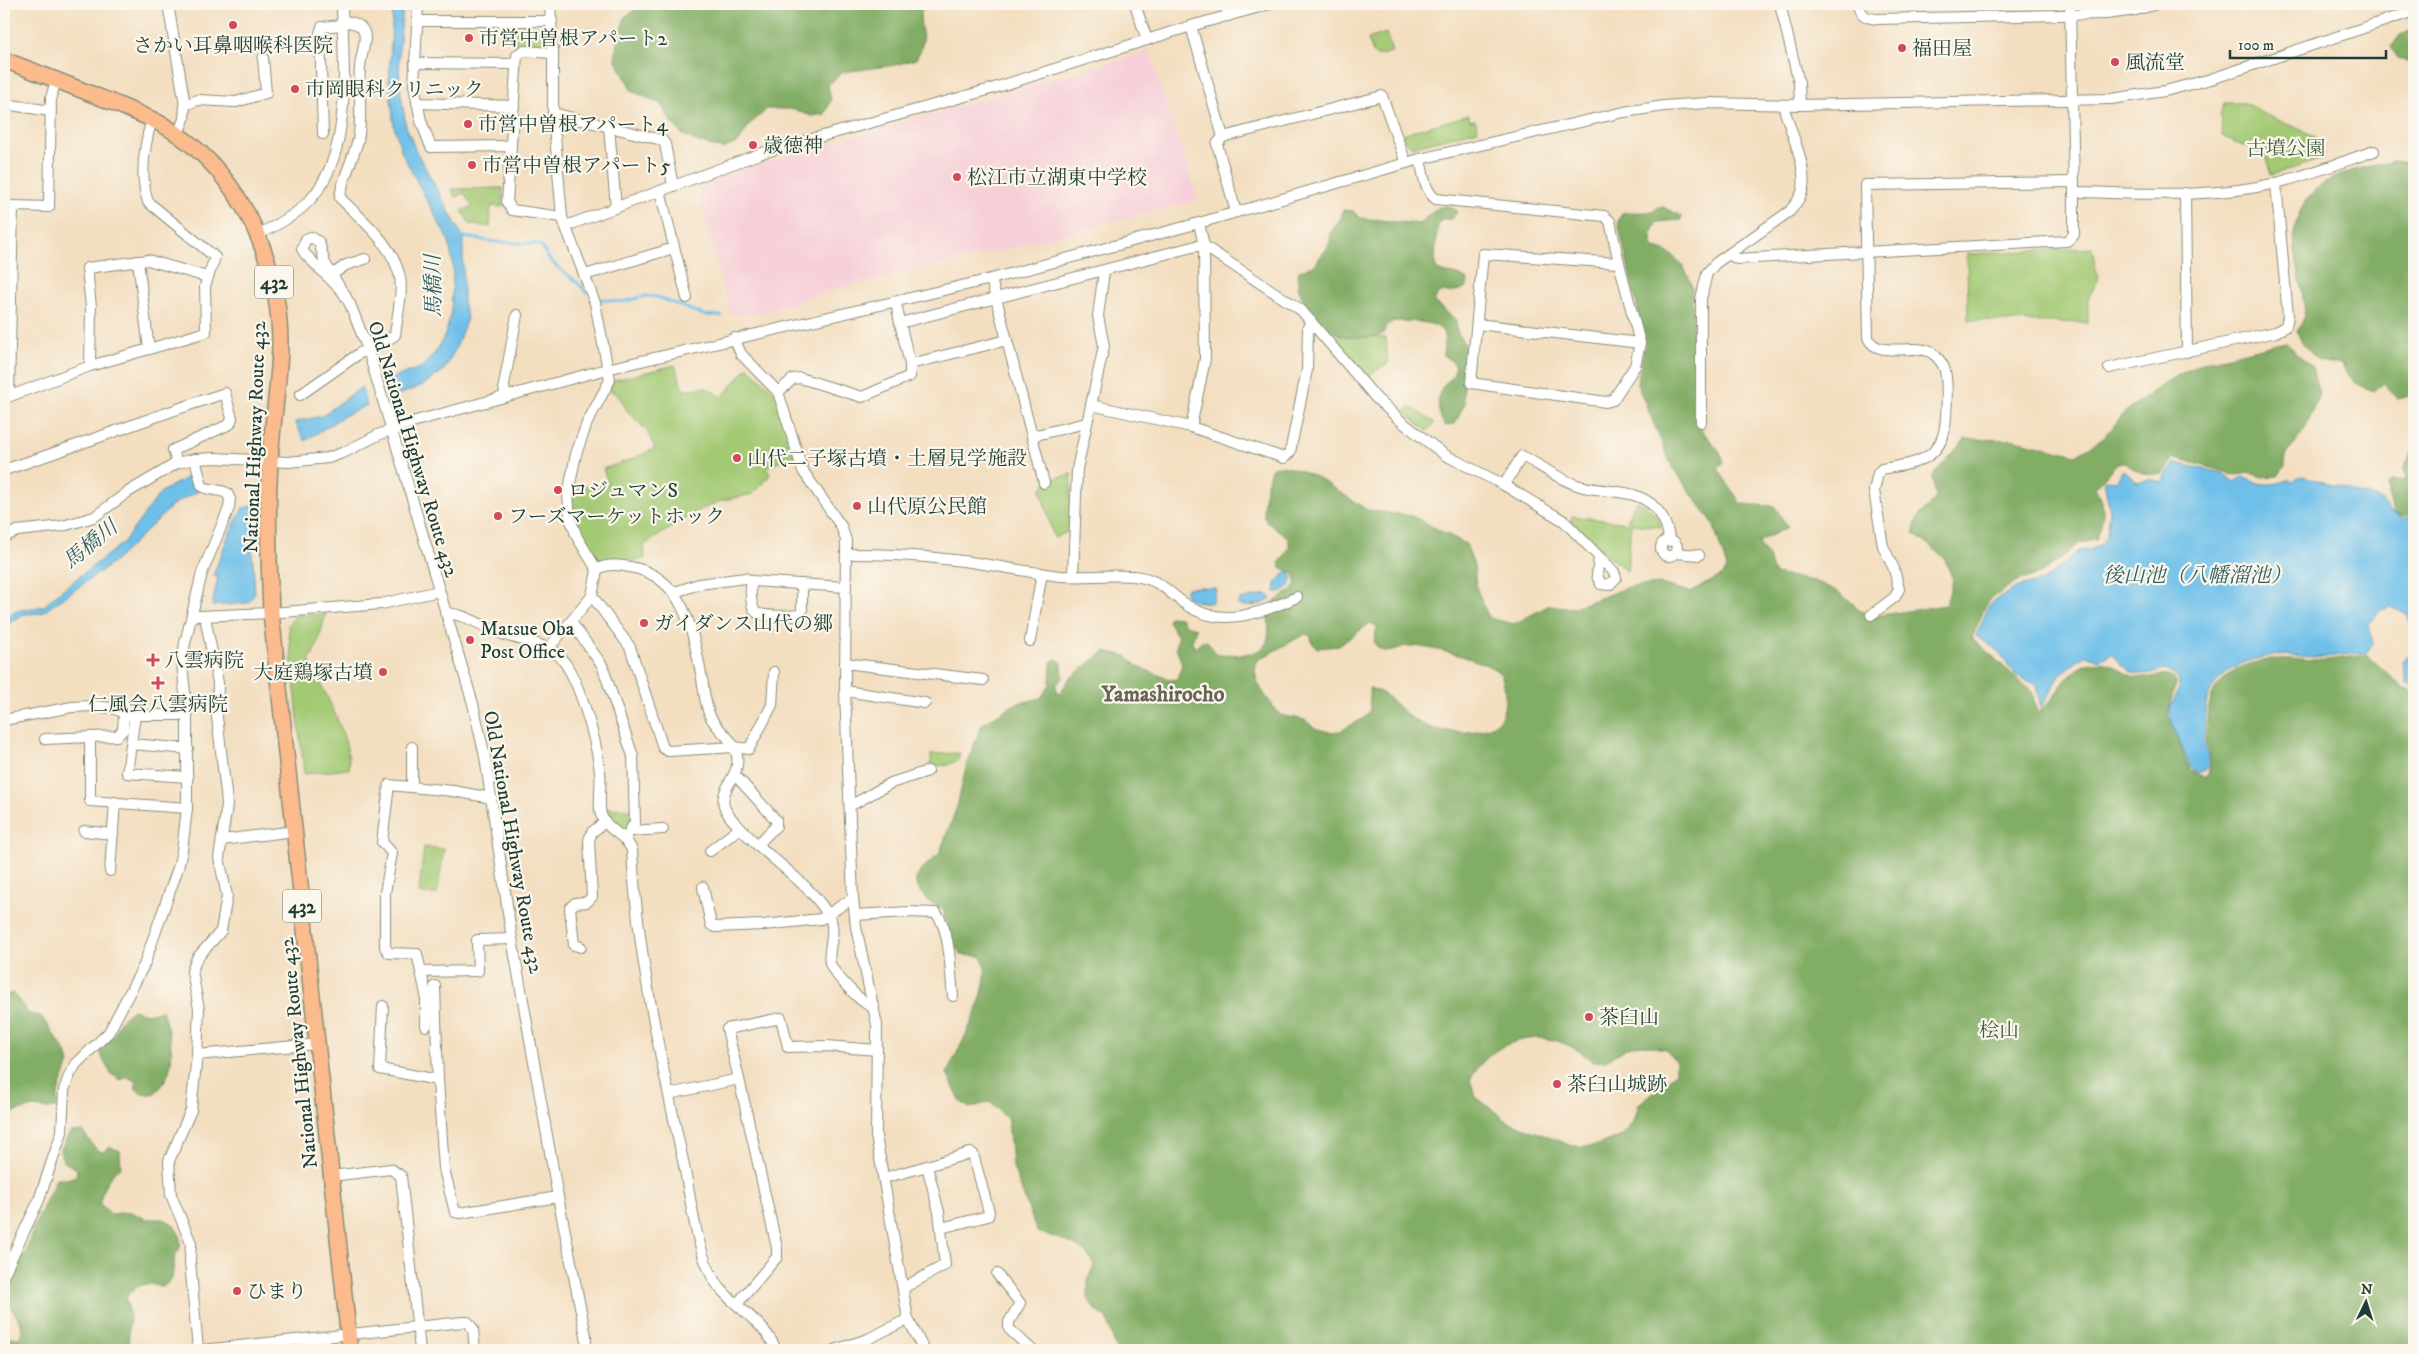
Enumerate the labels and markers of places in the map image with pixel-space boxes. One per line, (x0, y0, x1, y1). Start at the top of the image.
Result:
marker: さかい耳鼻咽喉科医院 (227, 19, 239, 31)
place label: 市営中曽根アパート2 (479, 27, 667, 52)
marker: 市営中曽根アパート2 (463, 32, 475, 44)
place label: さかい耳鼻咽喉科医院 (133, 34, 333, 59)
place label: 福田屋 (1912, 37, 1972, 62)
marker: 福田屋 (1896, 42, 1908, 54)
place label: 風流堂 (2125, 51, 2185, 76)
marker: 風流堂 (2109, 56, 2121, 68)
place label: 市岡眼科クリニック (305, 78, 484, 103)
marker: 市岡眼科クリニック (289, 83, 301, 95)
place label: 市営中曽根アパート4 (478, 113, 668, 138)
marker: 市営中曽根アパート4 (462, 118, 474, 130)
place label: 歳徳神 (763, 134, 823, 159)
marker: 歳徳神 (747, 139, 759, 151)
place label: 市営中曽根アパート5 (482, 154, 670, 179)
marker: 市営中曽根アパート5 (466, 159, 478, 171)
place label: 松江市立湖東中学校 (967, 166, 1147, 191)
marker: 松江市立湖東中学校 (951, 171, 963, 183)
place label: 山代二子塚古墳・土層見学施設 (747, 447, 1027, 472)
marker: 山代二子塚古墳・土層見学施設 (731, 452, 743, 464)
place label: ロジュマンS (568, 479, 678, 504)
marker: ロジュマンS (552, 484, 564, 496)
place label: 山代原公民館 (867, 495, 987, 520)
marker: 山代原公民館 (851, 500, 863, 512)
place label: フーズマーケットホック (508, 505, 725, 530)
marker: フーズマーケットホック (492, 510, 504, 522)
place label: ガイダンス山代の郷 (654, 612, 833, 637)
place label: Matsue Oba Post Office (480, 617, 575, 665)
marker: ガイダンス山代の郷 (638, 617, 650, 629)
marker: Matsue Oba Post Office (464, 634, 476, 646)
place label: 八雲病院 (164, 649, 244, 674)
marker: 八雲病院 (146, 653, 160, 667)
place label: 大庭鶏塚古墳 (253, 661, 373, 686)
marker: 大庭鶏塚古墳 (377, 666, 389, 678)
marker: 仁風会八雲病院 (151, 676, 165, 690)
place label: 仁風会八雲病院 (88, 693, 228, 718)
place label: 茶臼山 (1599, 1006, 1659, 1031)
marker: 茶臼山 (1583, 1011, 1595, 1023)
place label: 茶臼山城跡 (1567, 1073, 1667, 1098)
marker: 茶臼山城跡 (1551, 1078, 1563, 1090)
place label: ひまり (247, 1280, 307, 1305)
marker: ひまり (231, 1285, 243, 1297)

